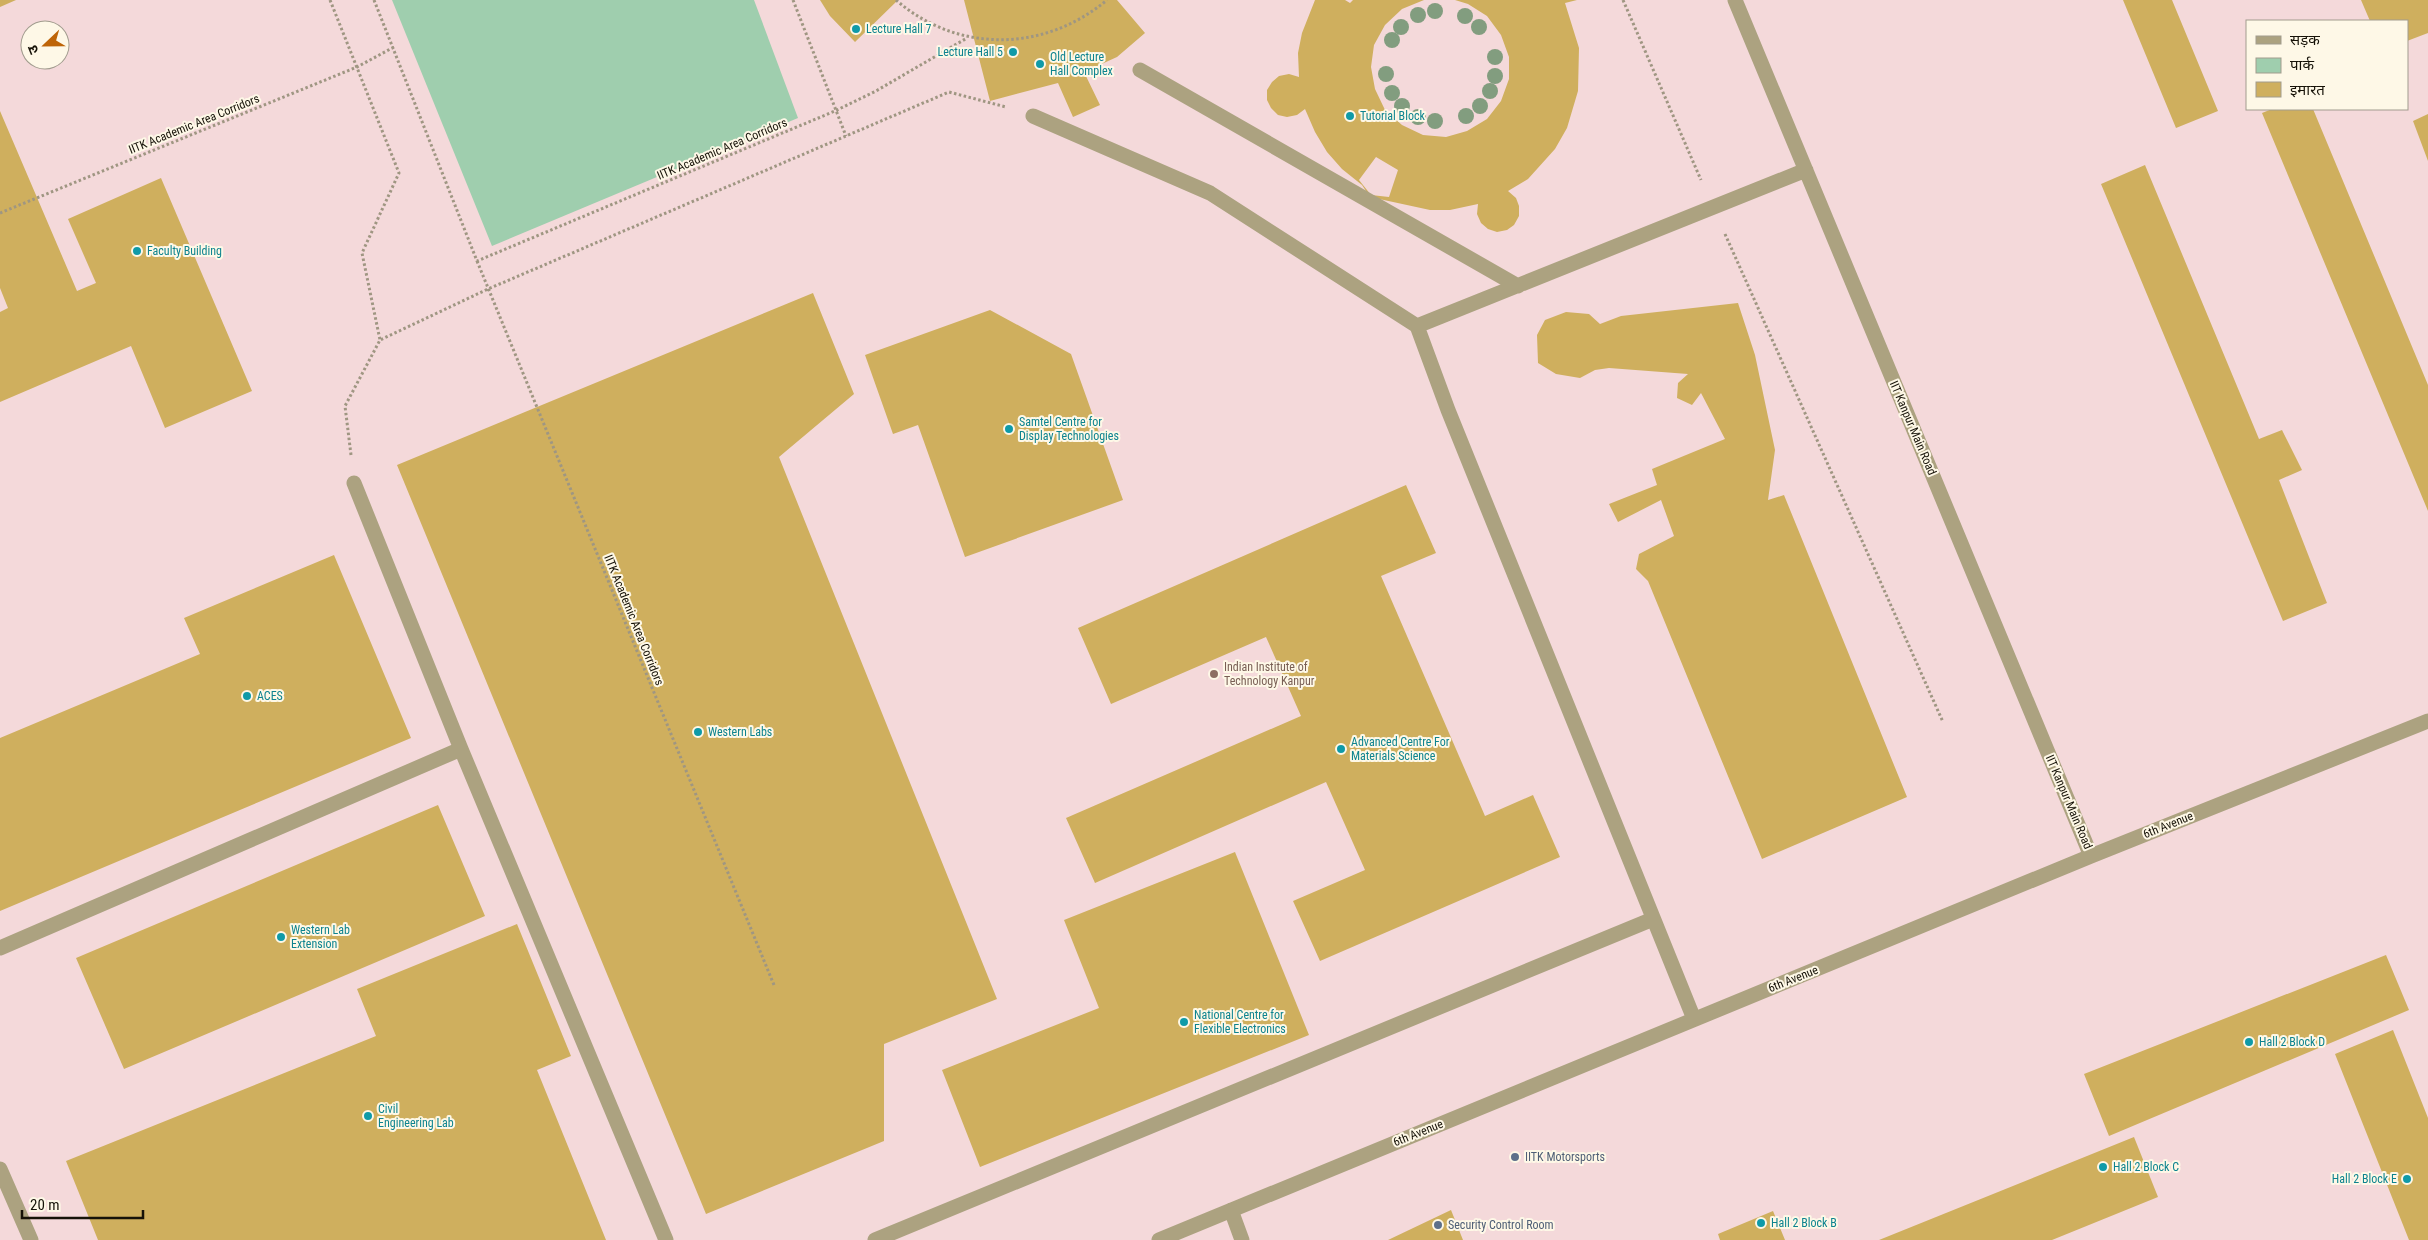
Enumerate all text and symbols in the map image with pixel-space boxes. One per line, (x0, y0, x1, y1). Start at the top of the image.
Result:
north arrow (20, 20, 70, 70)
legend (2246, 20, 2408, 110)
place label: Lecture Hall 7 (866, 22, 932, 36)
marker: Lecture Hall 7 (850, 23, 862, 35)
text: सड़क (2290, 31, 2320, 49)
text: उ (24, 42, 42, 57)
place label: Lecture Hall 5 (937, 45, 1003, 59)
marker: Lecture Hall 5 (1007, 46, 1019, 58)
place label: Old Lecture Hall Complex (1050, 50, 1113, 78)
text: पार्क (2290, 56, 2314, 74)
marker: Old Lecture Hall Complex (1034, 58, 1046, 70)
text: इमारत (2290, 81, 2325, 99)
street label: IITK Academic Area Corridors (127, 91, 261, 157)
place label: Tutorial Block (1360, 109, 1425, 123)
marker: Tutorial Block (1344, 110, 1356, 122)
street label: IITK Academic Area Corridors (655, 115, 789, 183)
place label: Faculty Building (147, 244, 222, 258)
marker: Faculty Building (131, 245, 143, 257)
street label: IIT Kanpur Main Road (1887, 379, 1939, 477)
place label: Samtel Centre for Display Technologies (1019, 415, 1119, 443)
marker: Samtel Centre for Display Technologies (1003, 423, 1015, 435)
street label: IITK Academic Area Corridors (601, 553, 667, 687)
place label: Indian Institute of Technology Kanpur (1224, 660, 1315, 688)
marker: Indian Institute of Technology Kanpur (1208, 668, 1220, 680)
place label: ACES (257, 689, 283, 703)
marker: ACES (241, 690, 253, 702)
place label: Western Labs (708, 725, 772, 739)
marker: Western Labs (692, 726, 704, 738)
place label: Advanced Centre For Materials Science (1351, 735, 1450, 763)
marker: Advanced Centre For Materials Science (1335, 743, 1347, 755)
street label: IIT Kanpur Main Road (2043, 753, 2095, 851)
street label: 6th Avenue (2141, 809, 2195, 841)
place label: Western Lab Extension (291, 923, 350, 951)
marker: Western Lab Extension (275, 931, 287, 943)
street label: 6th Avenue (1766, 963, 1820, 995)
place label: National Centre for Flexible Electronics (1194, 1008, 1286, 1036)
marker: National Centre for Flexible Electronics (1178, 1016, 1190, 1028)
place label: Hall 2 Block D (2259, 1035, 2325, 1049)
marker: Hall 2 Block D (2243, 1036, 2255, 1048)
place label: Civil Engineering Lab (378, 1102, 454, 1130)
marker: Civil Engineering Lab (362, 1110, 374, 1122)
street label: 6th Avenue (1391, 1117, 1445, 1149)
place label: IITK Motorsports (1525, 1150, 1605, 1164)
marker: IITK Motorsports (1509, 1151, 1521, 1163)
place label: Hall 2 Block C (2113, 1160, 2179, 1174)
marker: Hall 2 Block C (2097, 1161, 2109, 1173)
place label: Hall 2 Block E (2332, 1172, 2397, 1186)
marker: Hall 2 Block E (2401, 1173, 2413, 1185)
scale bar (22, 1188, 144, 1220)
text: 20 m (30, 1196, 60, 1214)
place label: Hall 2 Block B (1771, 1216, 1837, 1230)
marker: Hall 2 Block B (1755, 1217, 1767, 1229)
place label: Security Control Room (1448, 1218, 1554, 1232)
marker: Security Control Room (1432, 1219, 1444, 1231)

